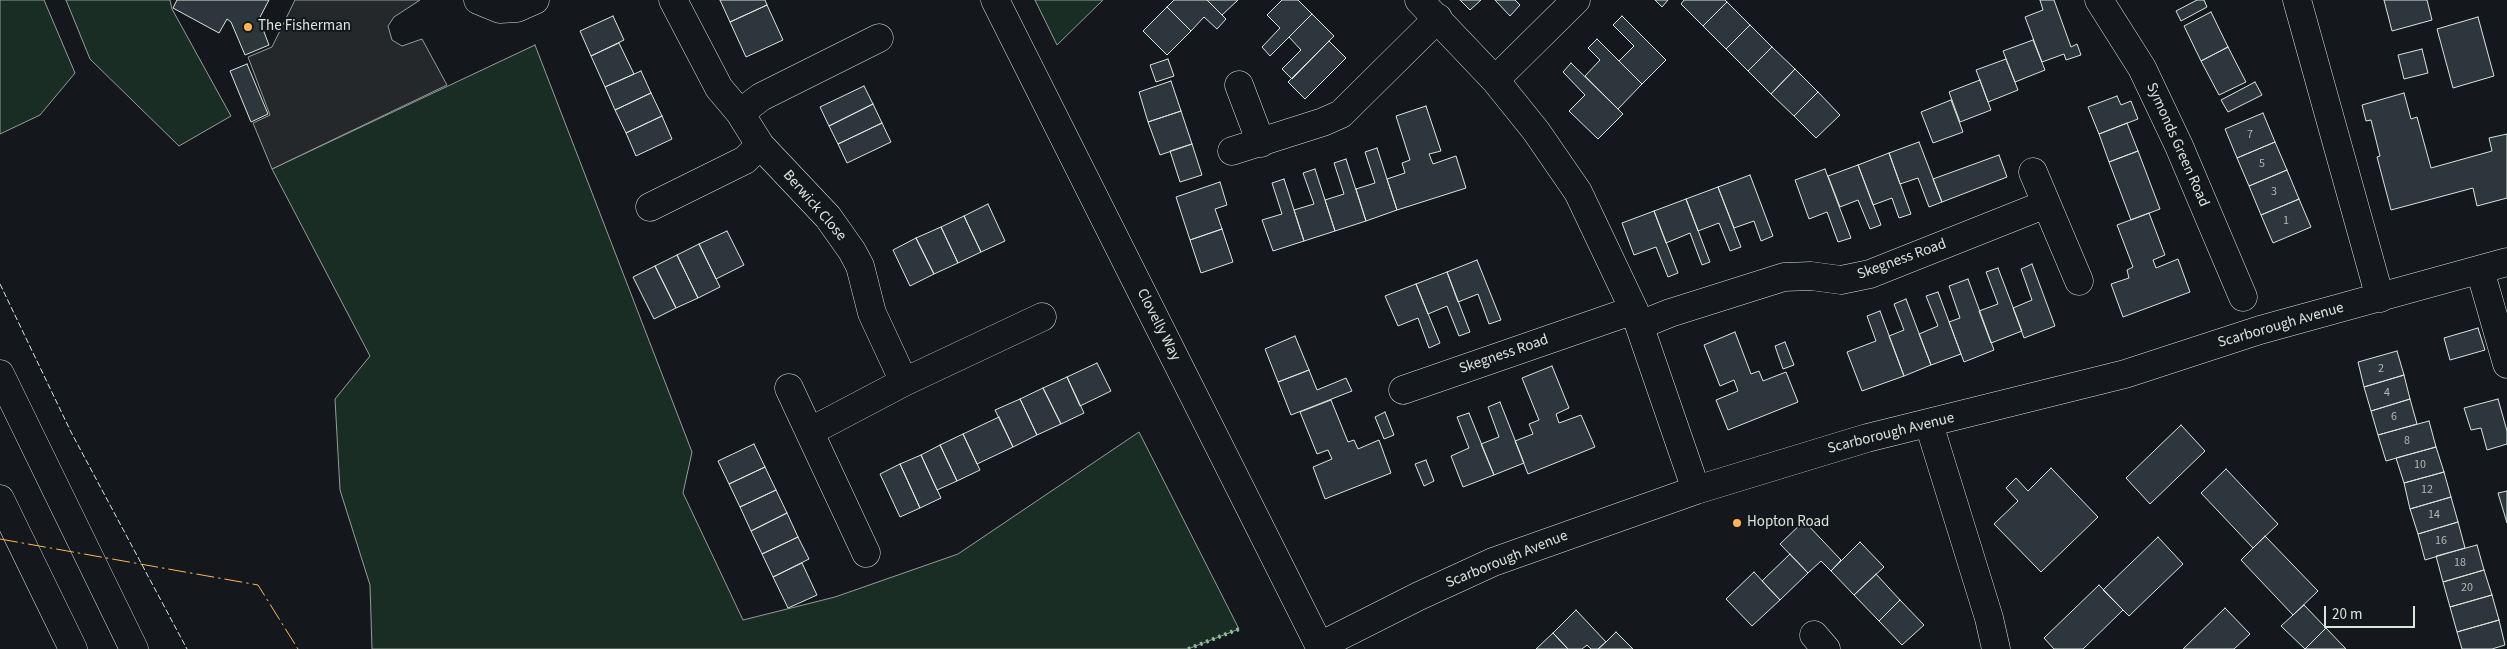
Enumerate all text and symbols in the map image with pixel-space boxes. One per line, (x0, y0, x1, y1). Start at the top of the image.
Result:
place label: The Fisherman (258, 18, 351, 36)
marker: The Fisherman (242, 21, 254, 33)
street label: Symonds Green Road (2142, 80, 2212, 210)
house number: 7 (2247, 128, 2253, 142)
house number: 5 (2259, 157, 2265, 171)
street label: Berwick Close (778, 167, 850, 245)
house number: 3 (2271, 185, 2277, 199)
house number: 1 (2283, 214, 2289, 228)
street label: Skegness Road (1855, 236, 1949, 284)
street label: Clovelly Way (1132, 286, 1184, 364)
street label: Scarborough Avenue (2216, 299, 2346, 353)
street label: Skegness Road (1457, 331, 1551, 379)
house number: 2 (2378, 362, 2384, 376)
house number: 4 (2384, 386, 2390, 400)
street label: Scarborough Avenue (1826, 410, 1956, 458)
house number: 6 (2391, 410, 2397, 424)
house number: 8 (2404, 434, 2410, 448)
house number: 10 (2414, 458, 2426, 472)
house number: 12 (2421, 483, 2433, 497)
house number: 14 (2428, 508, 2440, 522)
place label: Hopton Road (1747, 514, 1829, 532)
marker: Hopton Road (1731, 517, 1743, 529)
street label: Scarborough Avenue (1443, 527, 1571, 593)
house number: 16 (2435, 534, 2447, 548)
house number: 18 (2454, 556, 2466, 570)
house number: 20 (2461, 581, 2473, 595)
scale bar (2327, 596, 2418, 628)
text: 20 m (2332, 604, 2362, 625)

